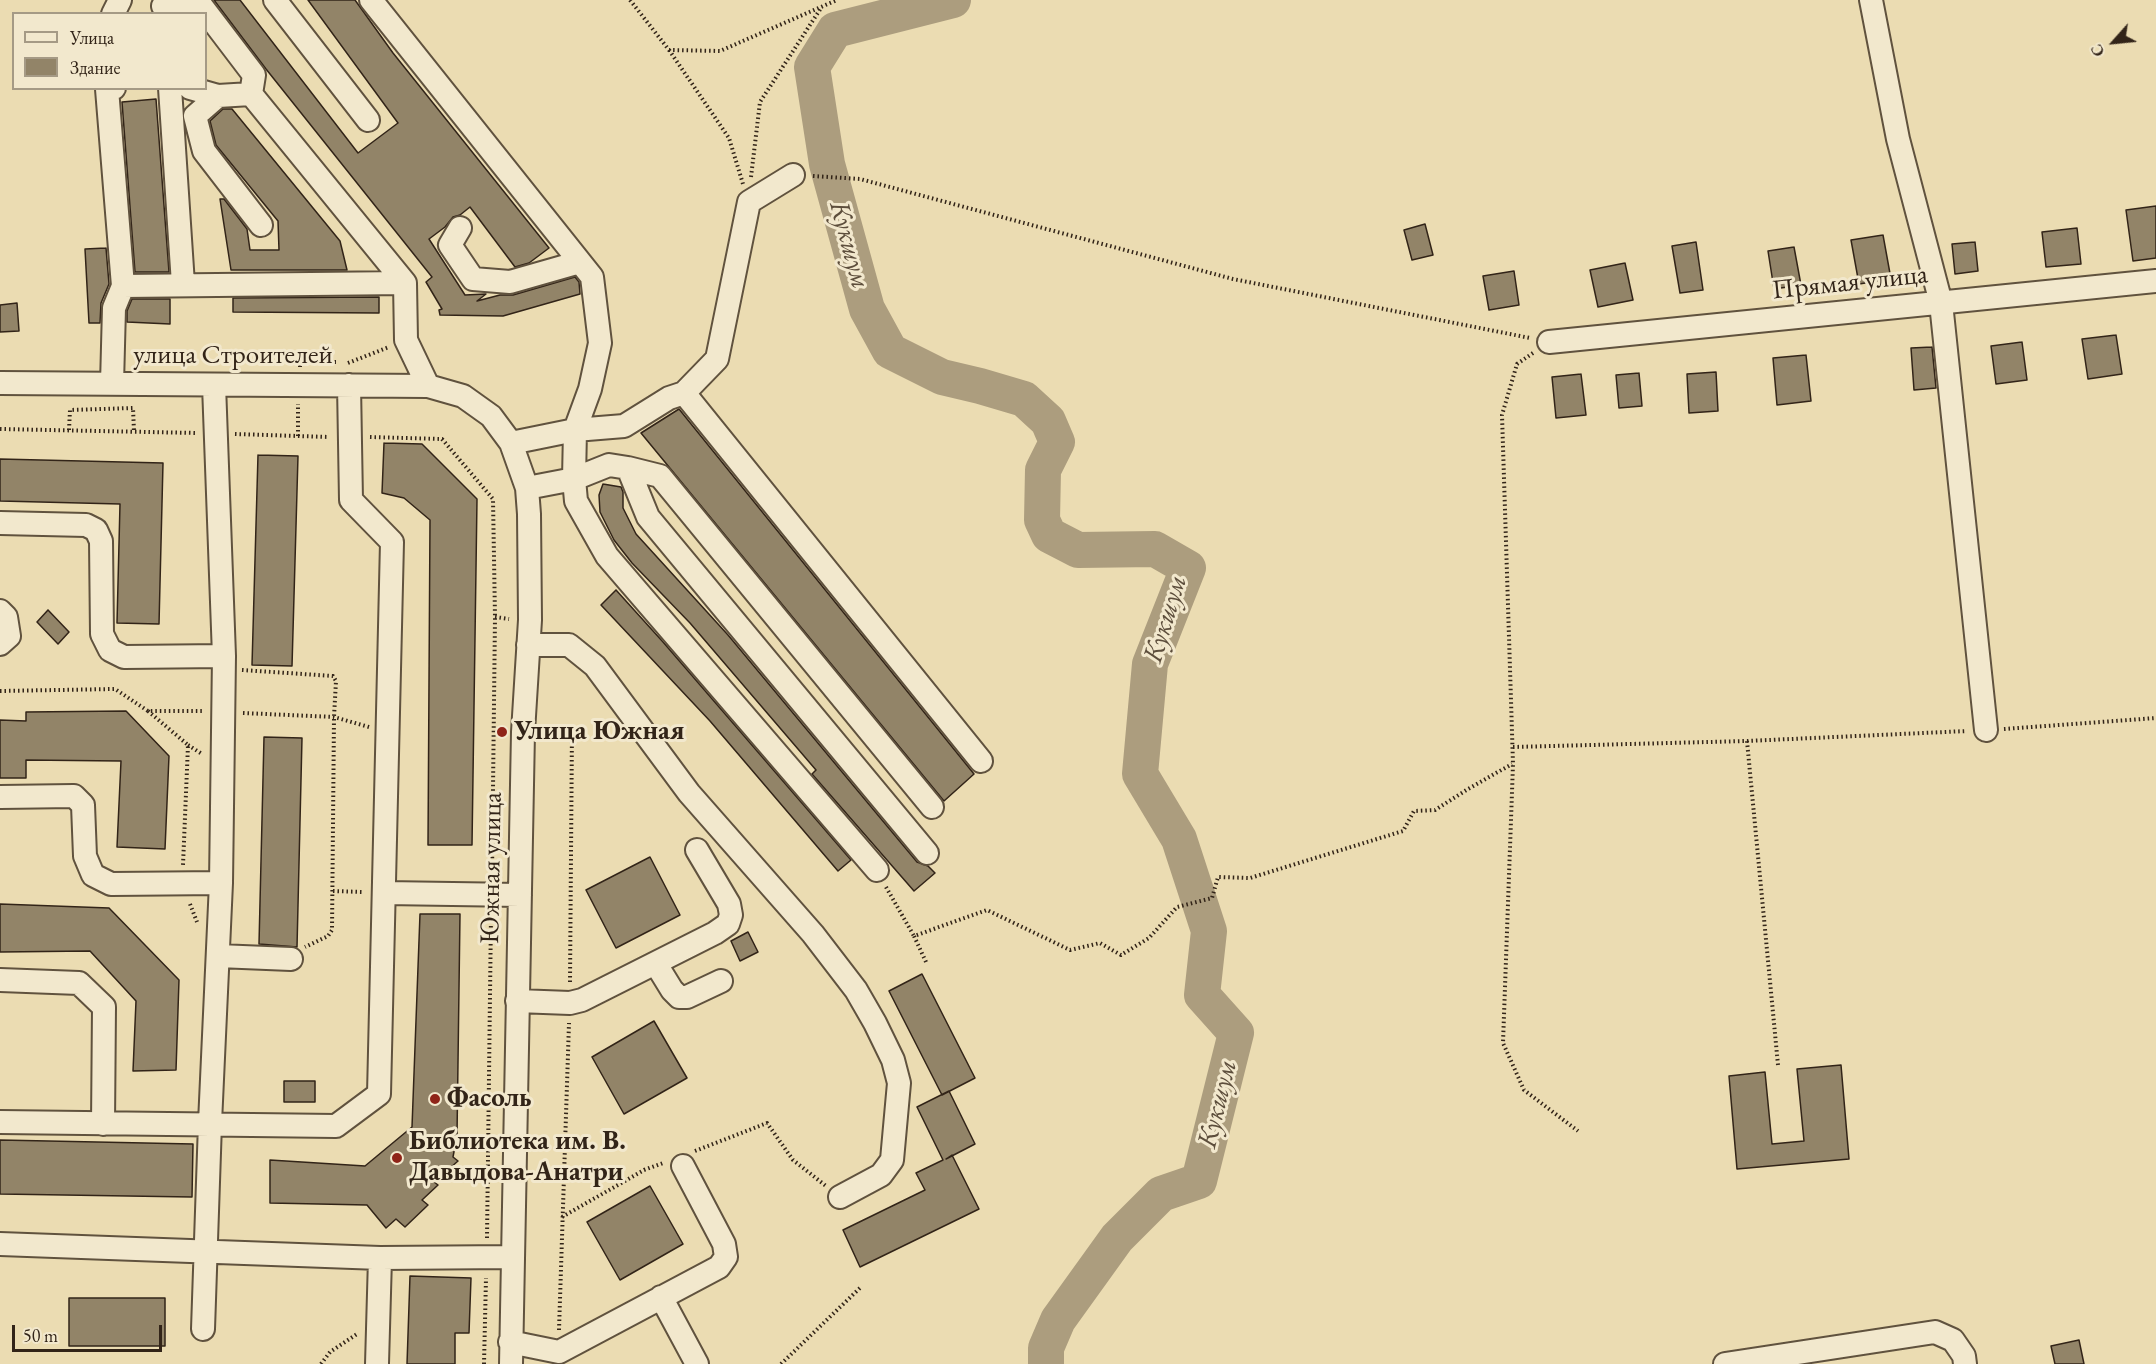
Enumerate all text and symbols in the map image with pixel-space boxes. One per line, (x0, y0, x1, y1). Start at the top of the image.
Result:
legend (12, 12, 207, 90)
north arrow (2084, 12, 2144, 72)
text: Улица (70, 26, 114, 49)
text: С (2086, 41, 2109, 60)
text: Здание (70, 56, 120, 79)
water label: Кукшум (821, 197, 877, 293)
street label: Прямая улица (1771, 259, 1929, 307)
street label: улица Строителей (133, 340, 333, 372)
water label: Кукшум (1137, 571, 1195, 667)
place label: Улица Южная (514, 716, 684, 748)
marker: Улица Южная (495, 725, 509, 739)
street label: Южная улица (474, 792, 510, 944)
water label: Кукшум (1191, 1056, 1245, 1152)
place label: Фасоль (447, 1083, 532, 1115)
marker: Фасоль (428, 1092, 442, 1106)
place label: Библиотека им. В. Давыдова-Анатри (409, 1126, 626, 1189)
marker: Библиотека им. В. Давыдова-Анатри (390, 1151, 404, 1165)
scale bar (15, 1313, 165, 1351)
text: 50 m (23, 1324, 58, 1347)

